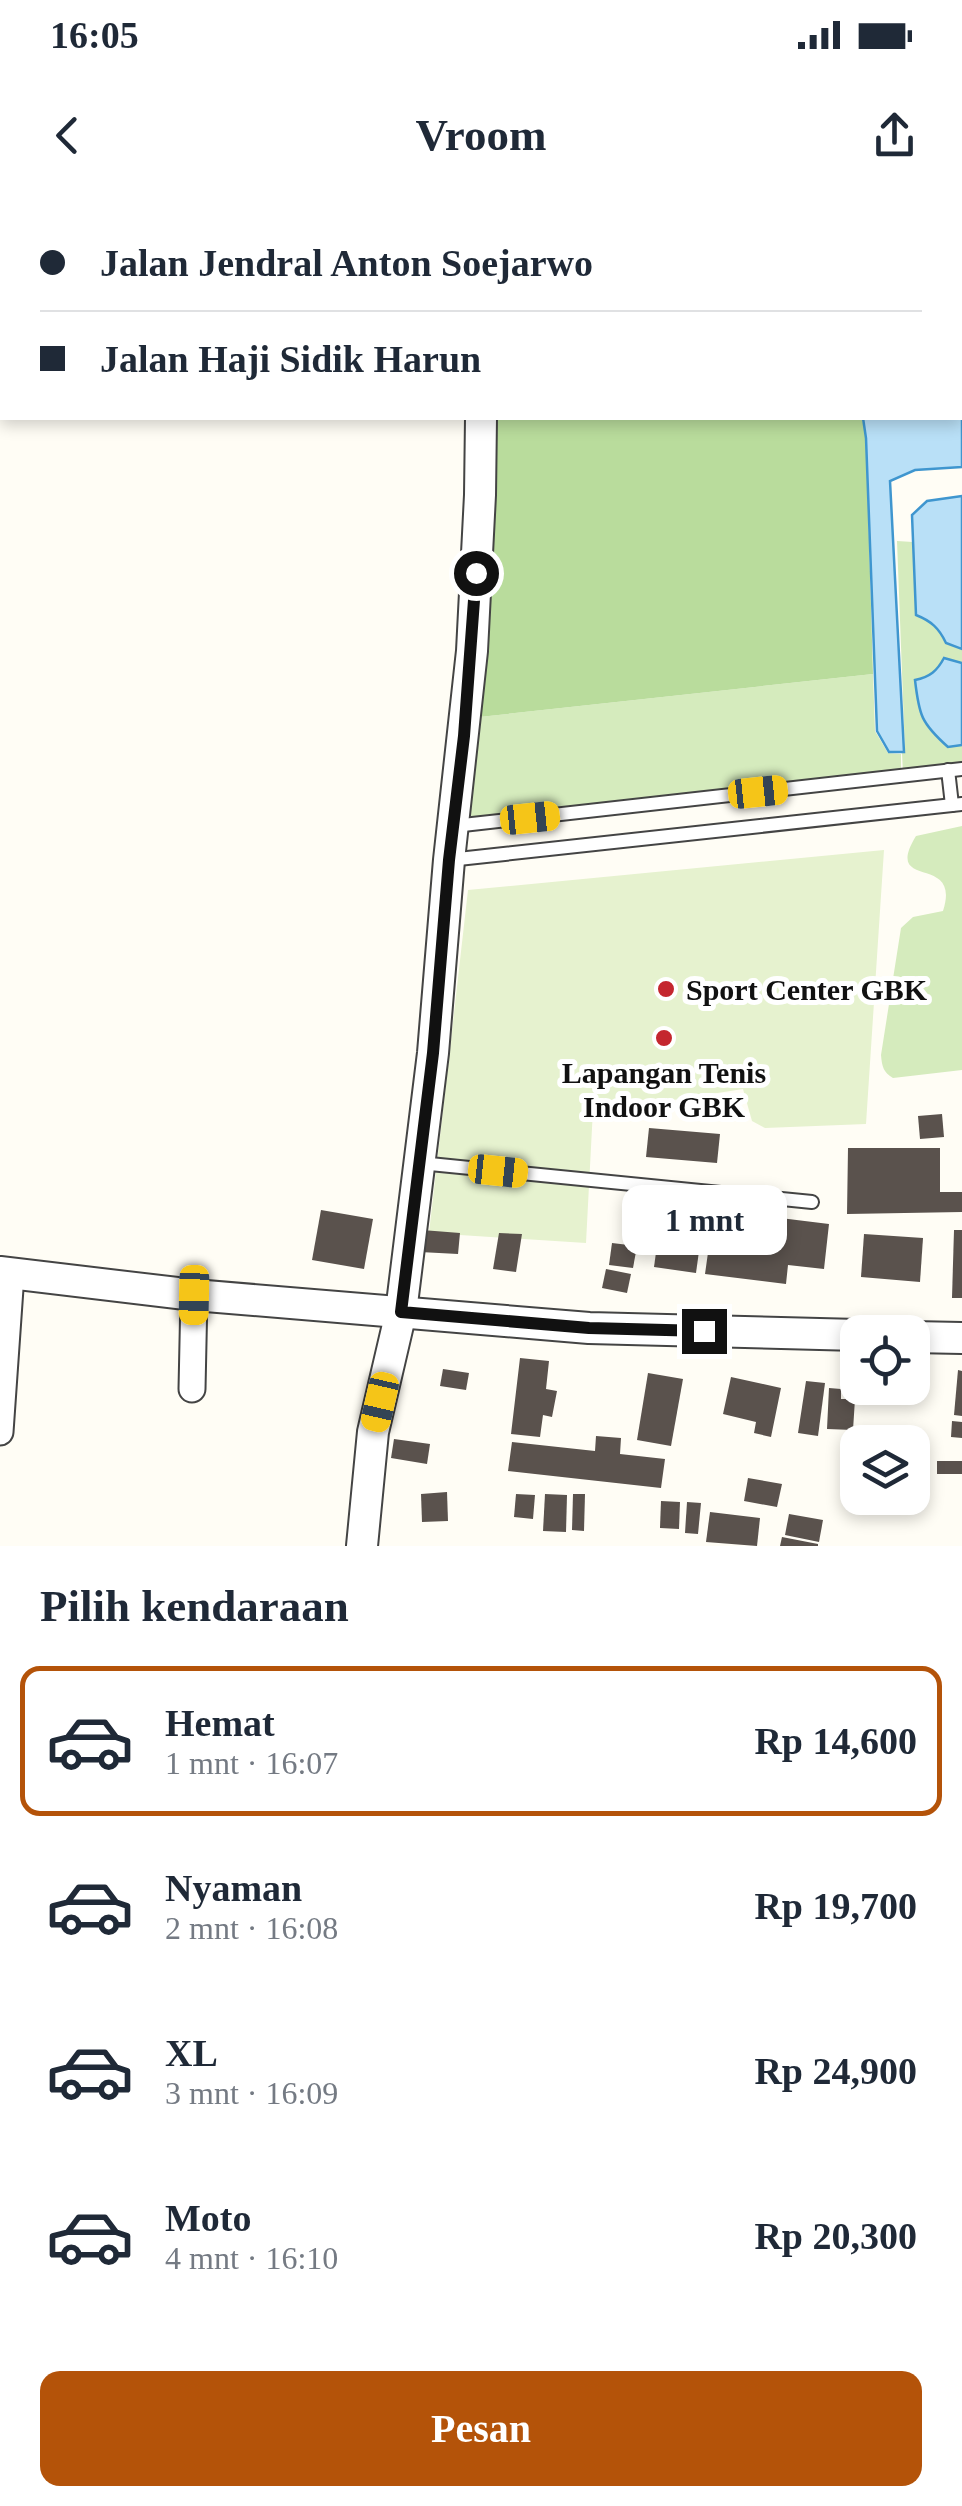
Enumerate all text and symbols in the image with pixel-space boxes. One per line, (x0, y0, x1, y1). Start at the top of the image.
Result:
text: 16:05 (50, 14, 139, 56)
icon: back (40, 108, 95, 163)
icon: share (867, 108, 922, 163)
text: Vroom (416, 110, 546, 160)
text: Jalan Jendral Anton Soejarwo (100, 242, 593, 284)
text: Jalan Haji Sidik Harun (100, 338, 481, 380)
route start (454, 551, 499, 596)
car (727, 774, 789, 810)
car (499, 800, 561, 836)
place label: Sport Center GBK (686, 973, 928, 1006)
marker: Sport Center GBK (655, 978, 677, 1000)
marker: Lapangan Tenis Indoor GBK (653, 1027, 675, 1049)
place label: Lapangan Tenis Indoor GBK (562, 1056, 766, 1123)
car (467, 1153, 529, 1189)
callout: 1 mnt (622, 1186, 786, 1256)
text: 1 mnt (665, 1202, 744, 1238)
car (178, 1265, 210, 1325)
route end (682, 1309, 727, 1354)
map controls (840, 1315, 930, 1515)
button: locate (840, 1315, 930, 1405)
car (359, 1369, 401, 1435)
button: layers (840, 1425, 930, 1515)
text: Pilih kendaraan (40, 1581, 349, 1631)
icon: car (45, 1696, 135, 1786)
text: Hemat (165, 1702, 275, 1744)
text: Rp 14,600 (754, 1720, 917, 1762)
text: 1 mnt · 16:07 (165, 1745, 338, 1781)
icon: car (45, 1861, 135, 1951)
text: Nyaman (165, 1867, 302, 1909)
text: Rp 19,700 (754, 1885, 917, 1927)
text: 2 mnt · 16:08 (165, 1910, 338, 1946)
icon: car (45, 2026, 135, 2116)
text: XL (165, 2032, 218, 2074)
text: Rp 24,900 (754, 2050, 917, 2092)
text: 3 mnt · 16:09 (165, 2075, 338, 2111)
icon: car (45, 2191, 135, 2281)
text: Moto (165, 2197, 252, 2239)
text: Rp 20,300 (754, 2215, 917, 2257)
text: 4 mnt · 16:10 (165, 2240, 338, 2276)
button: Pesan (40, 2371, 922, 2486)

